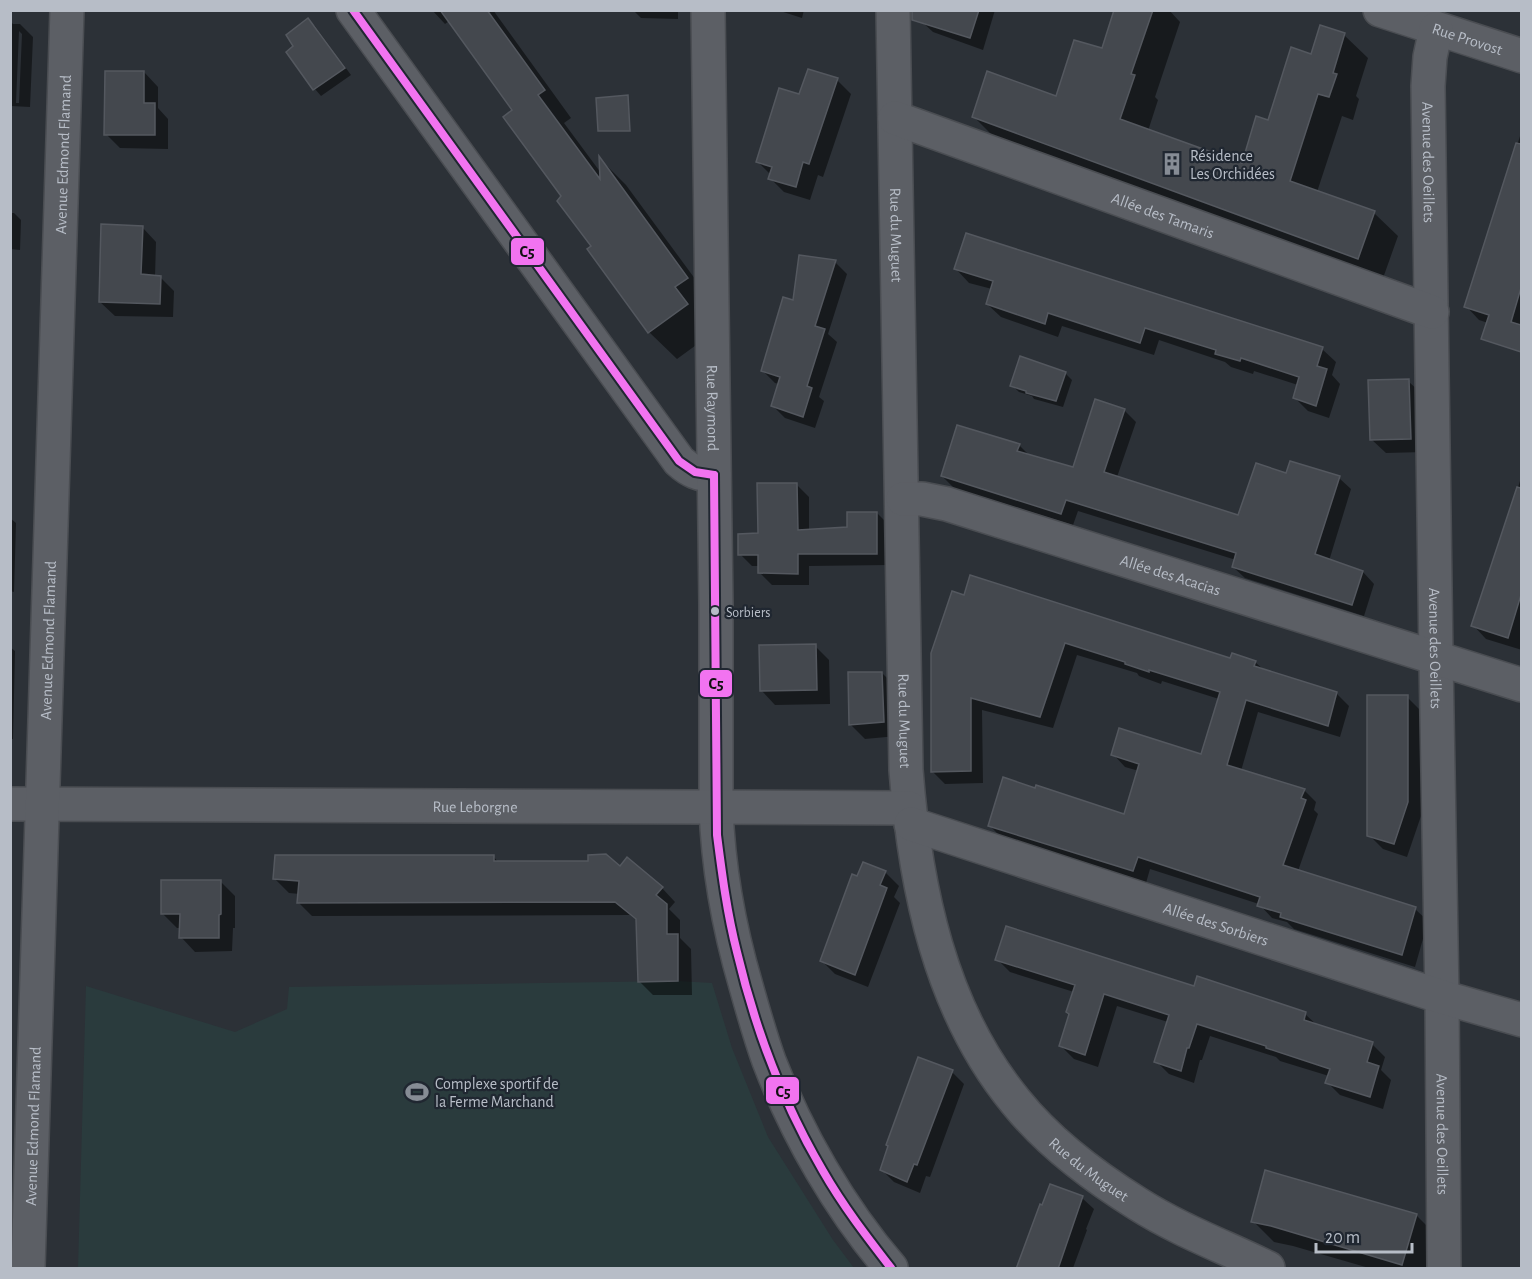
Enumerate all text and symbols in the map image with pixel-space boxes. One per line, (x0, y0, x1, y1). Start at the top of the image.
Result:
street label: Rue Provost (1430, 20, 1504, 58)
street label: Avenue Edmond Flamand (53, 75, 74, 234)
street label: Avenue des Oeillets (1419, 102, 1437, 223)
place label: Résidence Les Orchidées (1190, 148, 1275, 182)
building icon: Résidence Les Orchidées (1159, 151, 1185, 177)
street label: Rue du Muguet (887, 187, 905, 283)
street label: Allée des Tamaris (1109, 190, 1216, 242)
line badge: C5 (510, 237, 545, 266)
text: C5 (519, 244, 535, 260)
street label: Rue Raymond (703, 365, 721, 451)
street label: Allée des Acacias (1118, 552, 1223, 599)
street label: Avenue Edmond Flamand (38, 560, 59, 720)
street label: Avenue des Oeillets (1426, 587, 1444, 709)
marker: Sorbiers (709, 605, 721, 617)
place label: Sorbiers (726, 606, 770, 620)
line badge: C5 (699, 669, 733, 698)
street label: Rue du Muguet (895, 673, 913, 768)
text: C5 (708, 676, 724, 692)
street label: Rue Leborgne (432, 799, 518, 815)
street label: Allée des Sorbiers (1161, 900, 1271, 949)
street label: Avenue Edmond Flamand (23, 1046, 44, 1206)
street label: Avenue des Oeillets (1434, 1073, 1450, 1195)
place label: Complexe sportif de la Ferme Marchand (435, 1076, 559, 1110)
line badge: C5 (765, 1076, 800, 1105)
sports icon: Complexe sportif de la Ferme Marchand (404, 1079, 430, 1105)
text: C5 (775, 1084, 791, 1100)
street label: Rue du Muguet (1046, 1135, 1131, 1205)
scale bar (1316, 1216, 1412, 1254)
text: 20 m (1325, 1229, 1360, 1247)

